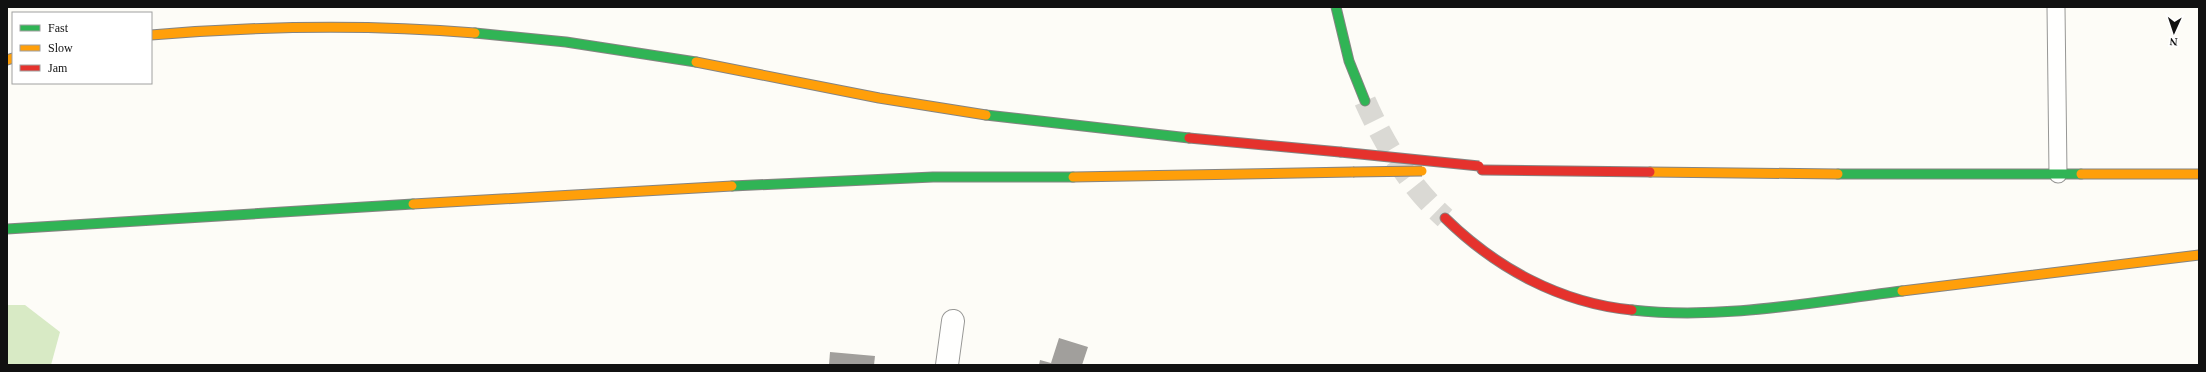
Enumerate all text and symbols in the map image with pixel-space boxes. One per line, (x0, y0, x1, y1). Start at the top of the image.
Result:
legend (12, 12, 152, 84)
north arrow (2154, 12, 2194, 52)
text: Fast (48, 21, 69, 35)
text: N (2169, 36, 2178, 48)
text: Slow (48, 41, 73, 55)
text: Jam (48, 61, 68, 75)

